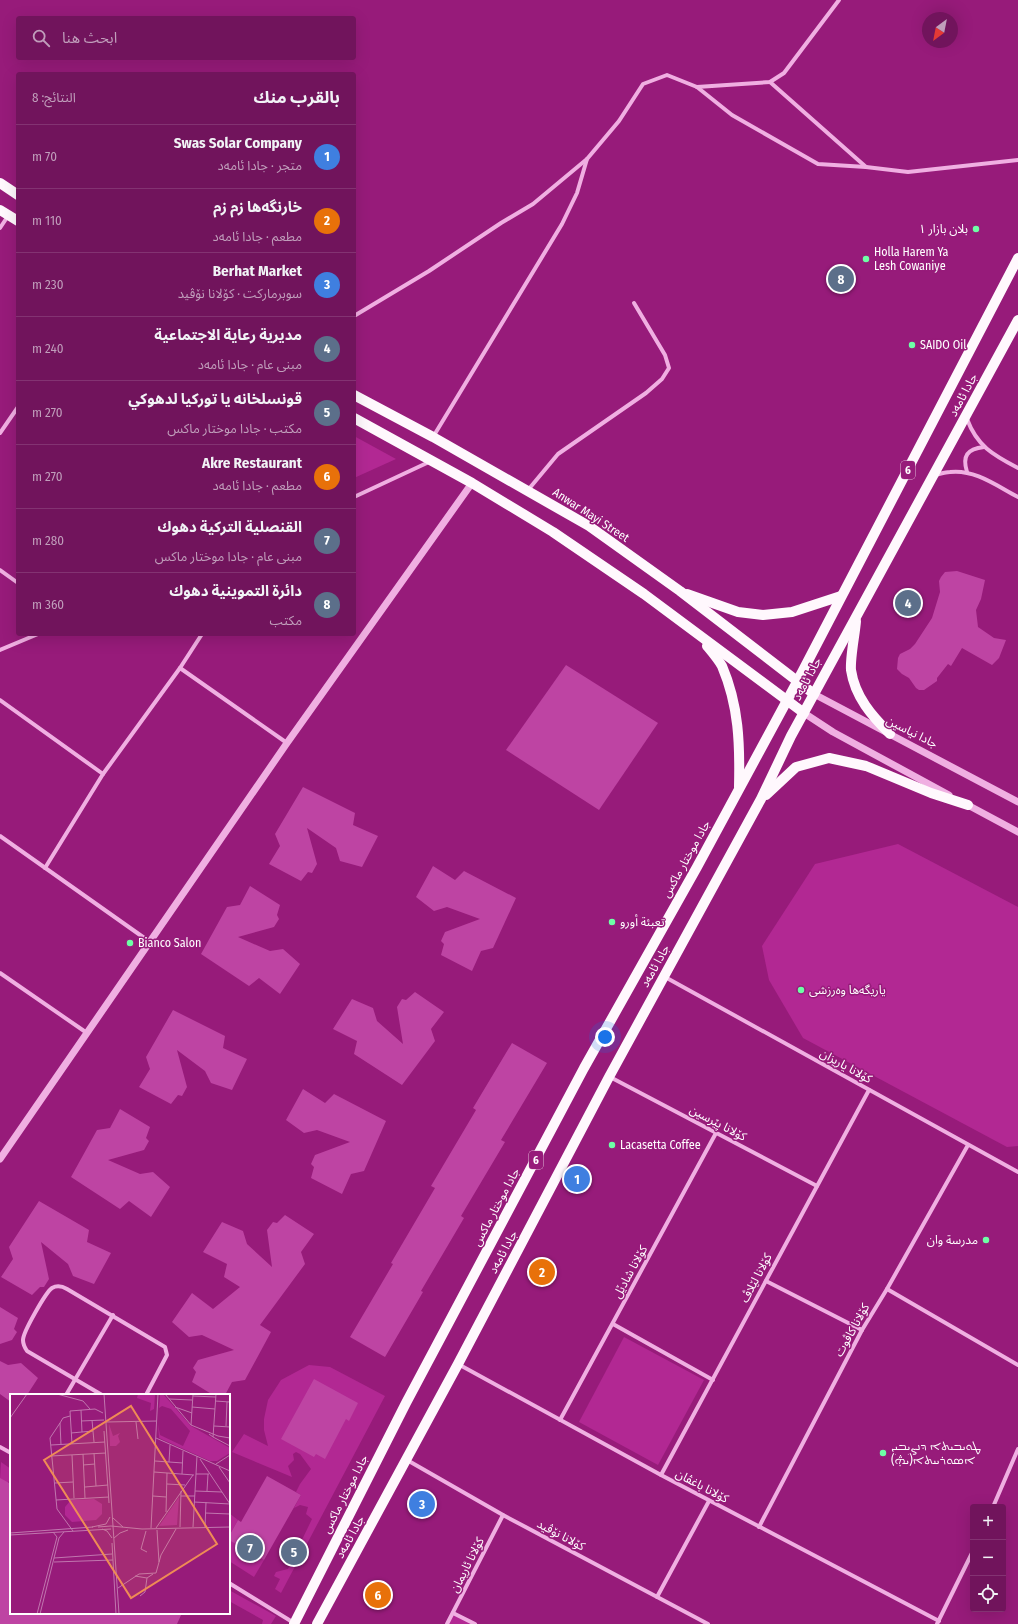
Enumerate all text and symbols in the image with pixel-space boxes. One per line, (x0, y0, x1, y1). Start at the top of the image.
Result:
north arrow (922, 12, 958, 48)
search box (16, 16, 356, 60)
icon: search (30, 27, 52, 49)
text: ابحث هنا (62, 29, 117, 47)
text: بالقرب منك (254, 87, 340, 108)
text: النتائج: 8 (32, 90, 76, 105)
text: Swas Solar Company (174, 134, 302, 152)
text: 70 m (32, 149, 57, 164)
text: 1 (324, 149, 330, 164)
text: متجر · جادا ئامەد (218, 158, 302, 173)
text: خارنگەها زم زم (213, 198, 302, 216)
text: 110 m (32, 213, 62, 228)
text: 2 (324, 213, 330, 228)
place label: بلان بازار ١ (919, 222, 968, 236)
marker: بلان بازار ١ (971, 224, 981, 234)
text: مطعم · جادا ئامەد (213, 229, 302, 244)
place label: Holla Harem Ya Lesh Cowaniye (874, 245, 949, 273)
marker: Holla Harem Ya Lesh Cowaniye (861, 254, 871, 264)
text: Berhat Market (213, 262, 302, 280)
pin: 8 (828, 264, 854, 294)
text: 230 m (32, 277, 63, 292)
text: 3 (324, 277, 330, 292)
text: سوبرماركت · کۆلانا نۆڤید (178, 286, 302, 301)
text: مديرية رعاية الاجتماعية (154, 326, 302, 344)
place label: SAIDO Oil (920, 338, 966, 352)
marker: SAIDO Oil (907, 340, 917, 350)
text: 240 m (32, 341, 64, 356)
text: 4 (324, 341, 330, 356)
text: مبنى عام · جادا ئامەد (198, 357, 302, 372)
street label: جادا ئامەد (946, 371, 980, 419)
text: قونسلخانه يا توركيا لدهوكي (128, 390, 302, 408)
text: 270 m (32, 405, 63, 420)
text: 5 (324, 405, 330, 420)
text: مكتب · جادا موختار ماكس (167, 421, 302, 436)
text: Akre Restaurant (202, 454, 302, 472)
road number: 6 (901, 461, 915, 479)
text: 270 m (32, 469, 63, 484)
text: 6 (324, 469, 330, 484)
text: مطعم · جادا ئامەد (213, 478, 302, 493)
street label: Anwar Mayi Street (550, 485, 632, 545)
text: القنصلية التركية دهوك (158, 518, 302, 536)
text: 280 m (32, 533, 64, 548)
text: 7 (324, 533, 330, 548)
text: مبنى عام · جادا موختار ماكس (155, 549, 302, 564)
text: دائرة التموينية دهوك (169, 582, 302, 600)
pin: 4 (895, 588, 921, 618)
text: 360 m (32, 597, 64, 612)
text: 8 (324, 597, 330, 612)
text: مكتب (270, 613, 302, 628)
street label: جادا ئامەد (790, 655, 824, 703)
street label: جادا نیاسین (884, 713, 940, 751)
street label: جادا موختار ماكس (659, 818, 713, 900)
place label: تعبئة أورو (620, 914, 665, 929)
marker: تعبئة أورو (607, 917, 617, 927)
place label: Bianco Salon (138, 936, 201, 950)
marker: Bianco Salon (125, 938, 135, 948)
street label: جادا ئامەد (638, 942, 672, 990)
place label: ياريگەها وەرزشی (809, 983, 886, 997)
marker: ياريگەها وەرزشی (796, 985, 806, 995)
your location (595, 1027, 615, 1047)
street label: کۆلانا یاریزان (817, 1046, 875, 1087)
street label: کۆلانا پێرسین (687, 1102, 750, 1145)
place label: Lacasetta Coffee (620, 1138, 701, 1152)
marker: Lacasetta Coffee (607, 1140, 617, 1150)
road number: 6 (529, 1151, 543, 1169)
pin: 1 (564, 1164, 590, 1194)
street label: جادا موختار ماكس (470, 1166, 522, 1248)
street label: جادا ئامەد (486, 1228, 520, 1276)
place label: مدرسة وان (927, 1233, 978, 1247)
marker: مدرسة وان (981, 1235, 991, 1245)
street label: کۆلانا شادێل (610, 1242, 651, 1301)
street label: کۆلانا لێلاڤ (737, 1250, 775, 1305)
pin: 2 (529, 1257, 555, 1287)
street label: کۆلانا کاڤوت (832, 1300, 873, 1359)
inset map (10, 1394, 230, 1614)
place label: ܛܘܝܒܝܬܐ ܕܢܨܝܒܝܢ ܐܣܘܪܝܝܬܐ(ܞ) (891, 1439, 981, 1467)
marker: ܛܘܝܒܝܬܐ ܕܢܨܝܒܝܢ ܐܣܘܪܝܝܬܐ(ܞ) (878, 1448, 888, 1458)
street label: جادا موختار ماكس (319, 1452, 371, 1536)
street label: کۆلانا باغڤان (673, 1466, 732, 1506)
pin: 3 (409, 1489, 435, 1519)
map controls (970, 1504, 1006, 1612)
button: + (970, 1504, 1006, 1540)
street label: جادا ئامەد (333, 1513, 367, 1561)
street label: کۆلانا نۆڤید (535, 1517, 588, 1554)
pin: 7 (237, 1533, 263, 1563)
street label: کۆلانا ئاریمان (447, 1534, 487, 1595)
pin: 5 (281, 1537, 307, 1567)
button: − (970, 1540, 1006, 1576)
button: locate (970, 1576, 1006, 1612)
pin: 6 (365, 1580, 391, 1610)

